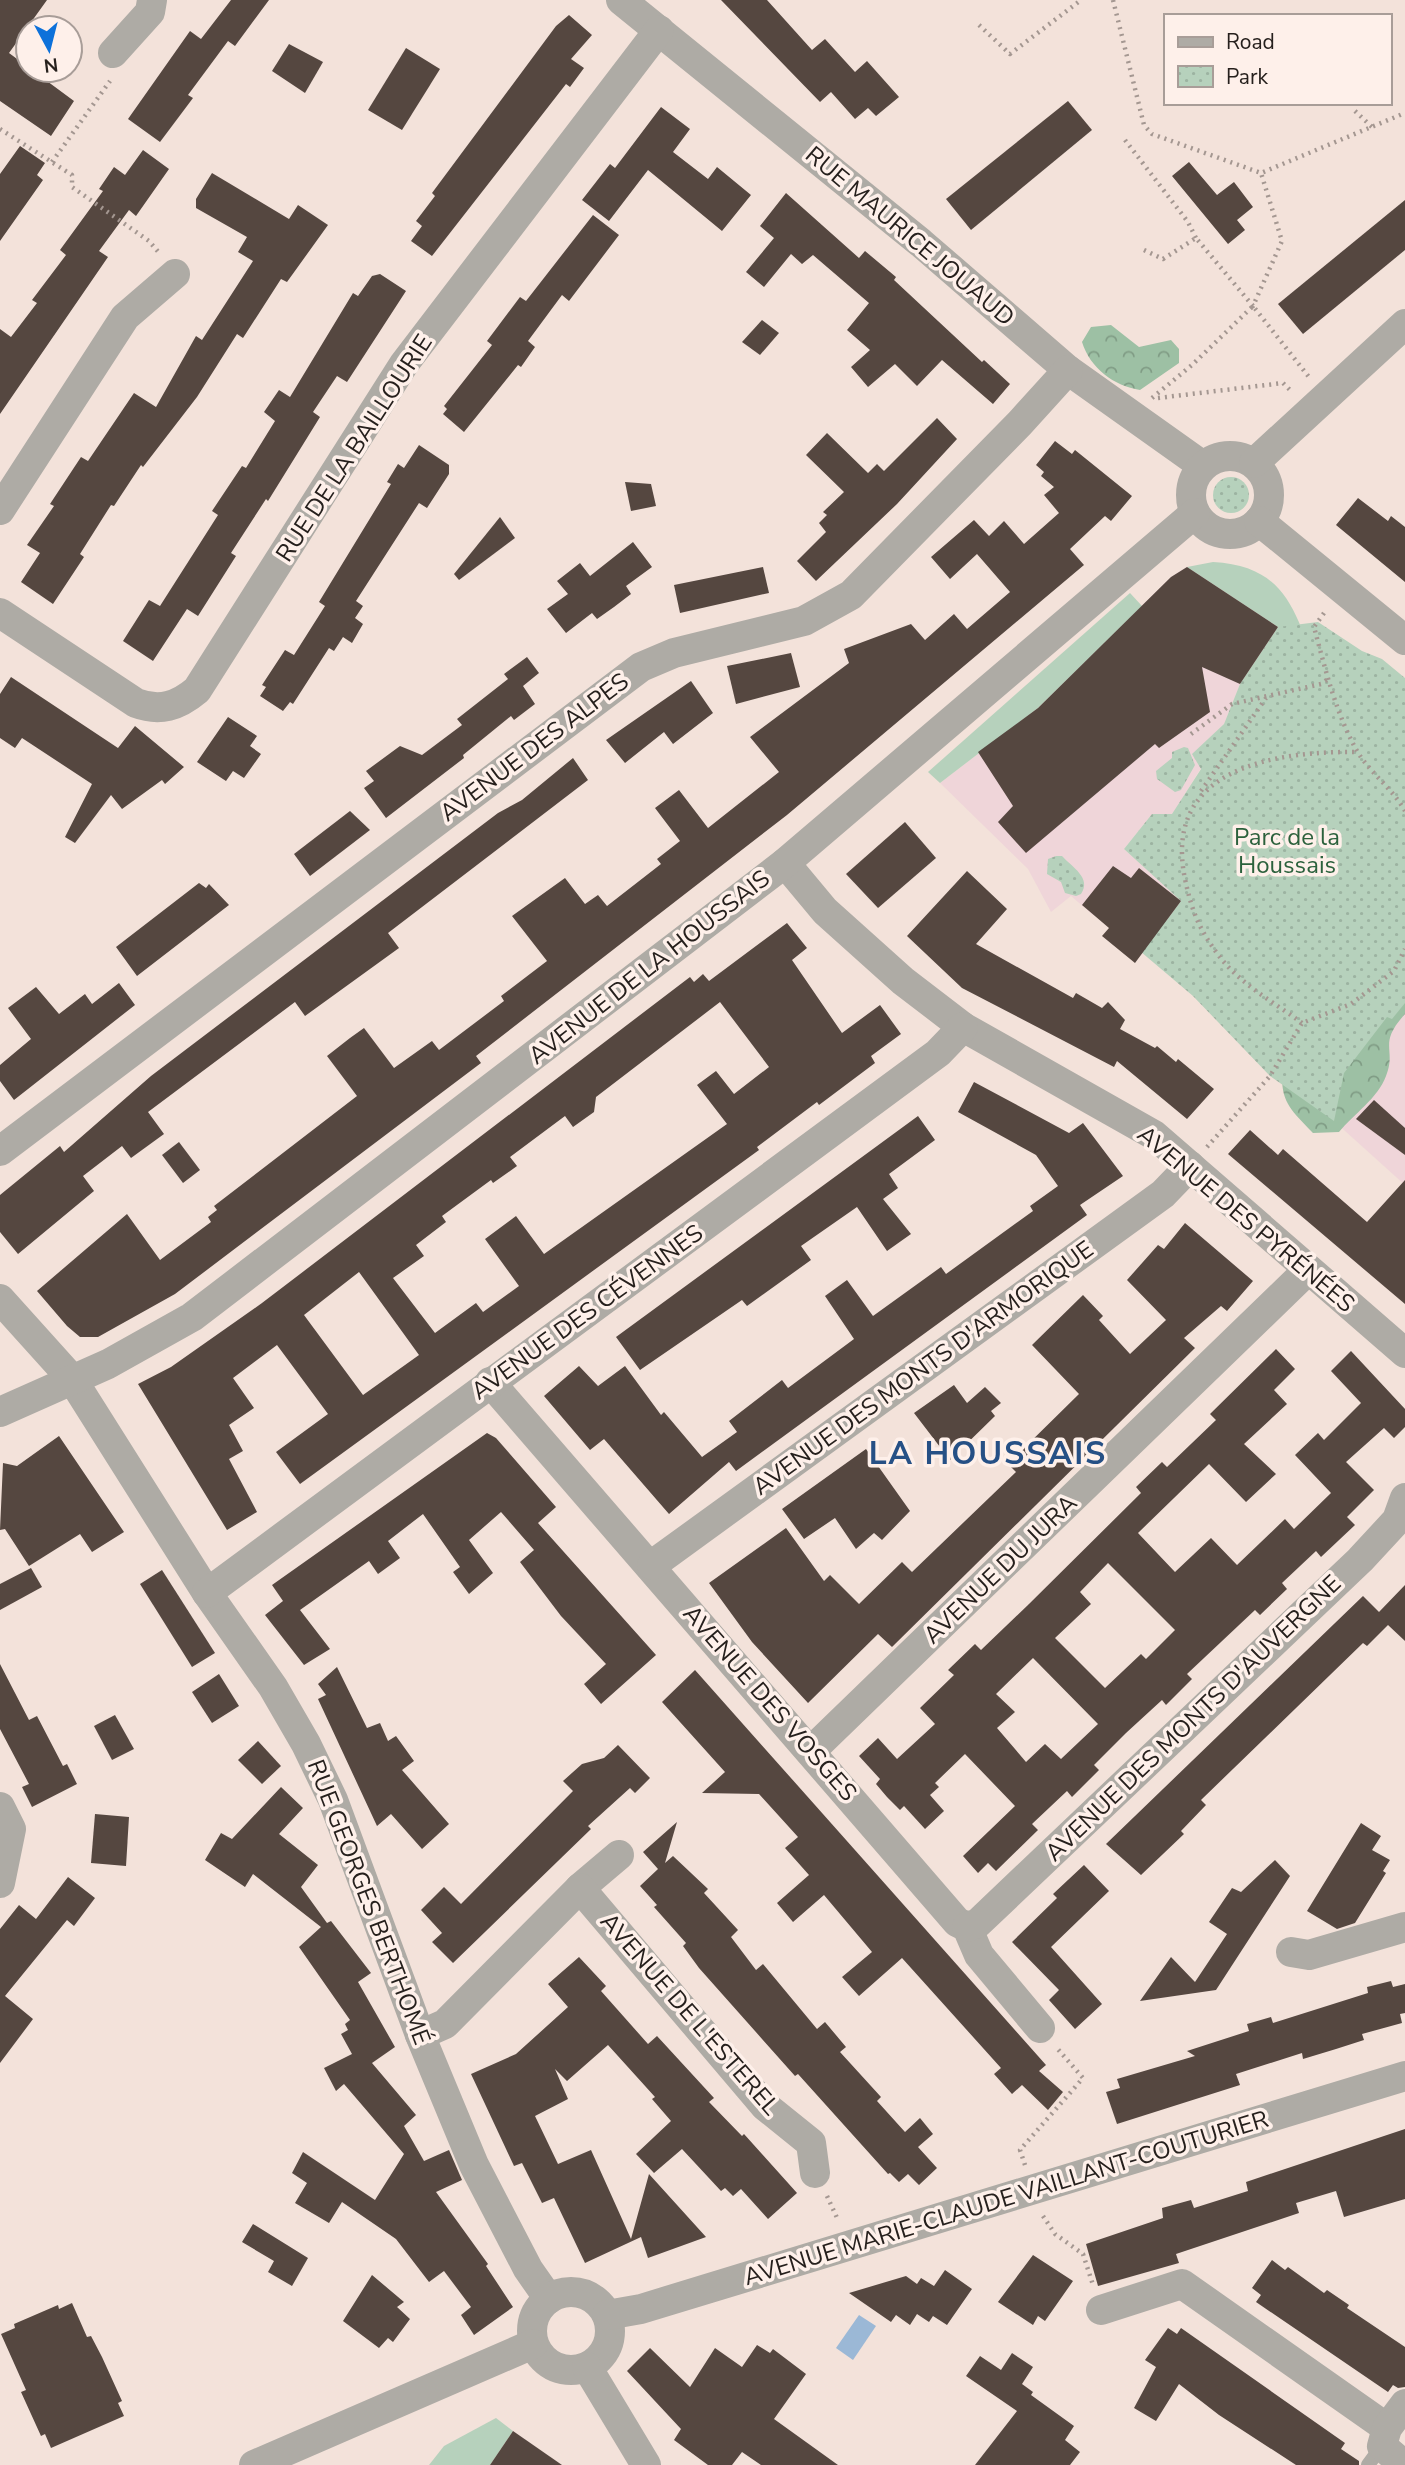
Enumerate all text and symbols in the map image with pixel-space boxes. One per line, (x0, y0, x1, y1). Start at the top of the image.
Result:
north arrow (14, 14, 84, 84)
legend (1164, 14, 1391, 105)
text: Road (1226, 28, 1275, 56)
text: N (42, 51, 60, 79)
text: Park (1226, 63, 1268, 91)
street label: RUE MAURICE JOUAUD (799, 139, 1021, 333)
street label: RUE DE LA BAILLOURIE (268, 328, 440, 568)
street label: AVENUE DES ALPES (433, 665, 635, 829)
park label: Parc de la Houssais (1234, 821, 1340, 881)
street label: AVENUE DE LA HOUSSAIS (522, 863, 776, 1071)
street label: AVENUE DES PYRÉNÉES (1130, 1118, 1362, 1320)
street label: AVENUE DES CÉVENNES (465, 1217, 709, 1407)
street label: AVENUE DES MONTS D'ARMORIQUE (746, 1233, 1100, 1503)
district label: LA HOUSSAIS (869, 1432, 1107, 1475)
street label: AVENUE DU JURA (916, 1487, 1084, 1651)
street label: AVENUE DES MONTS D'AUVERGNE (1038, 1568, 1348, 1868)
street label: AVENUE DES VOSGES (676, 1598, 864, 1808)
street label: RUE GEORGES BERTHOMÉ (300, 1755, 438, 2049)
street label: AVENUE DE L'ESTEREL (593, 1906, 787, 2122)
street label: AVENUE MARIE-CLAUDE VAILLANT-COUTURIER (740, 2103, 1272, 2293)

